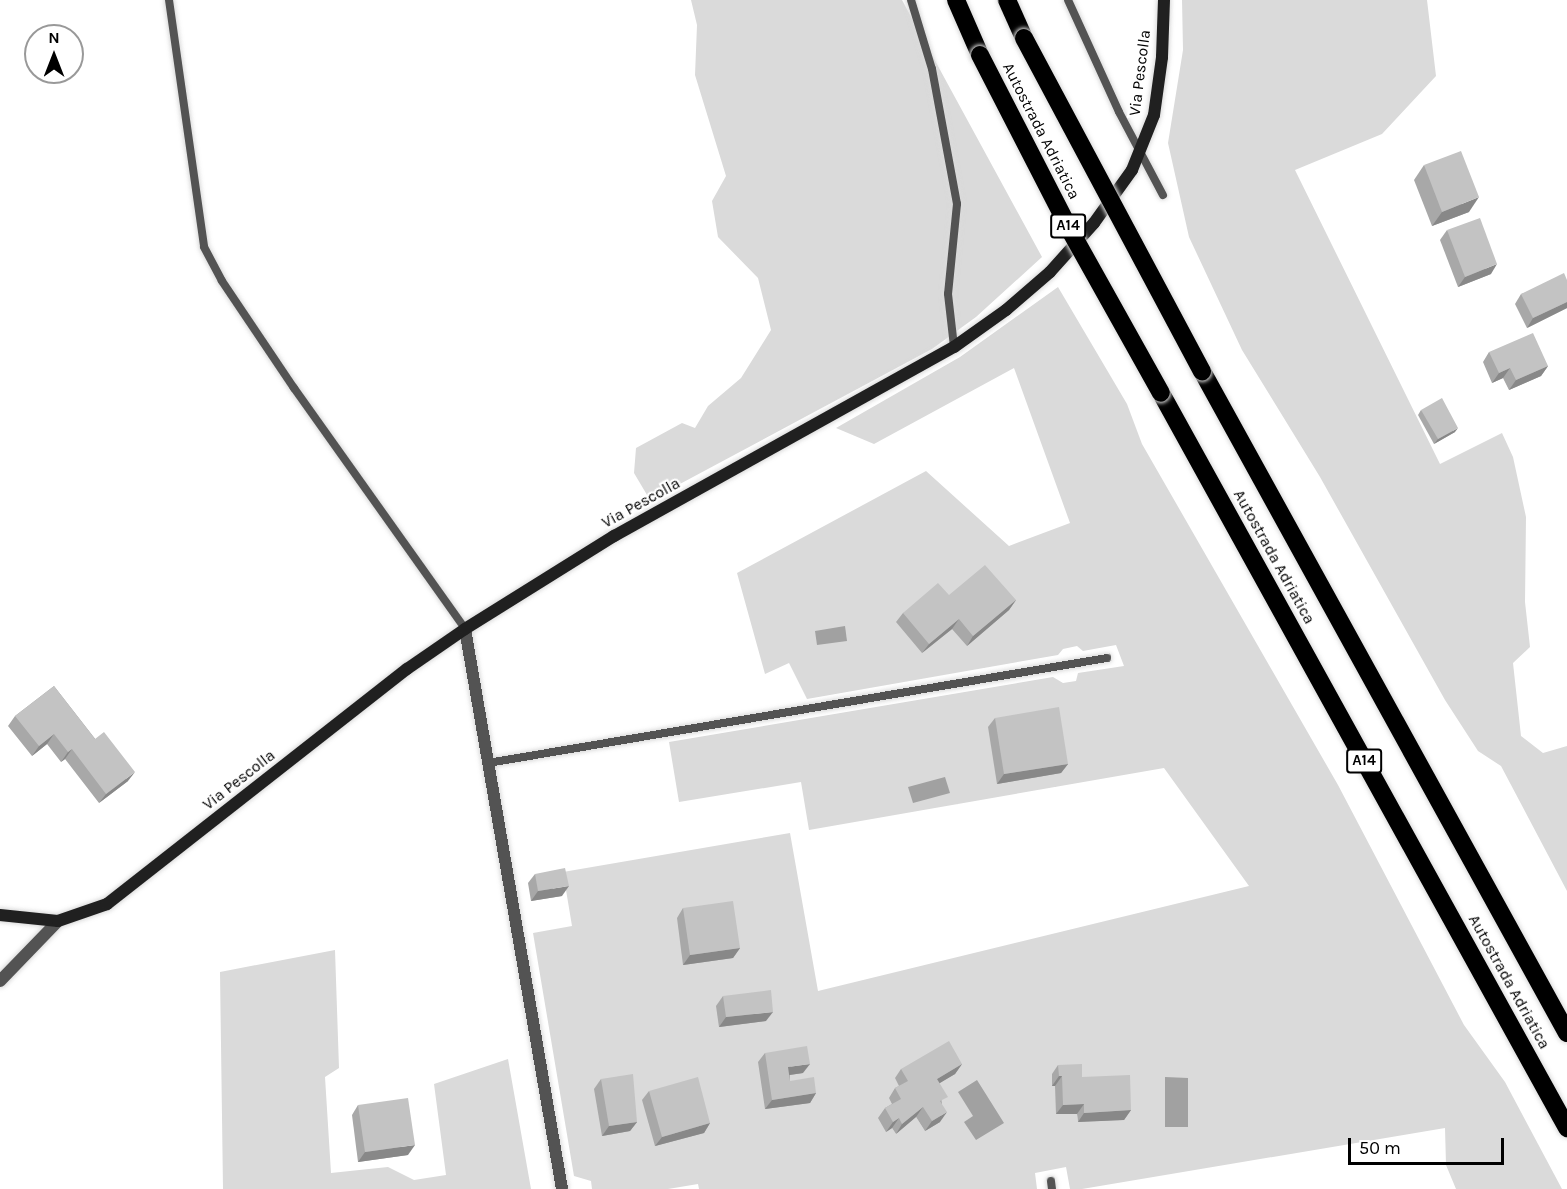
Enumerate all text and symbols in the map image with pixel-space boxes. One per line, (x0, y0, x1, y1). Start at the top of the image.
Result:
north arrow (24, 24, 84, 84)
text: N (48, 28, 60, 47)
street label: Via Pescolla (1125, 29, 1155, 117)
street label: Autostrada Adriatica (998, 60, 1084, 202)
road number: A14 (1050, 214, 1086, 238)
street label: Via Pescolla (598, 474, 684, 532)
street label: Autostrada Adriatica (1229, 486, 1319, 628)
street label: Via Pescolla (199, 746, 279, 814)
road number: A14 (1346, 749, 1382, 773)
street label: Autostrada Adriatica (1464, 911, 1554, 1053)
scale bar (1351, 1126, 1507, 1164)
text: 50 m (1359, 1137, 1401, 1159)

